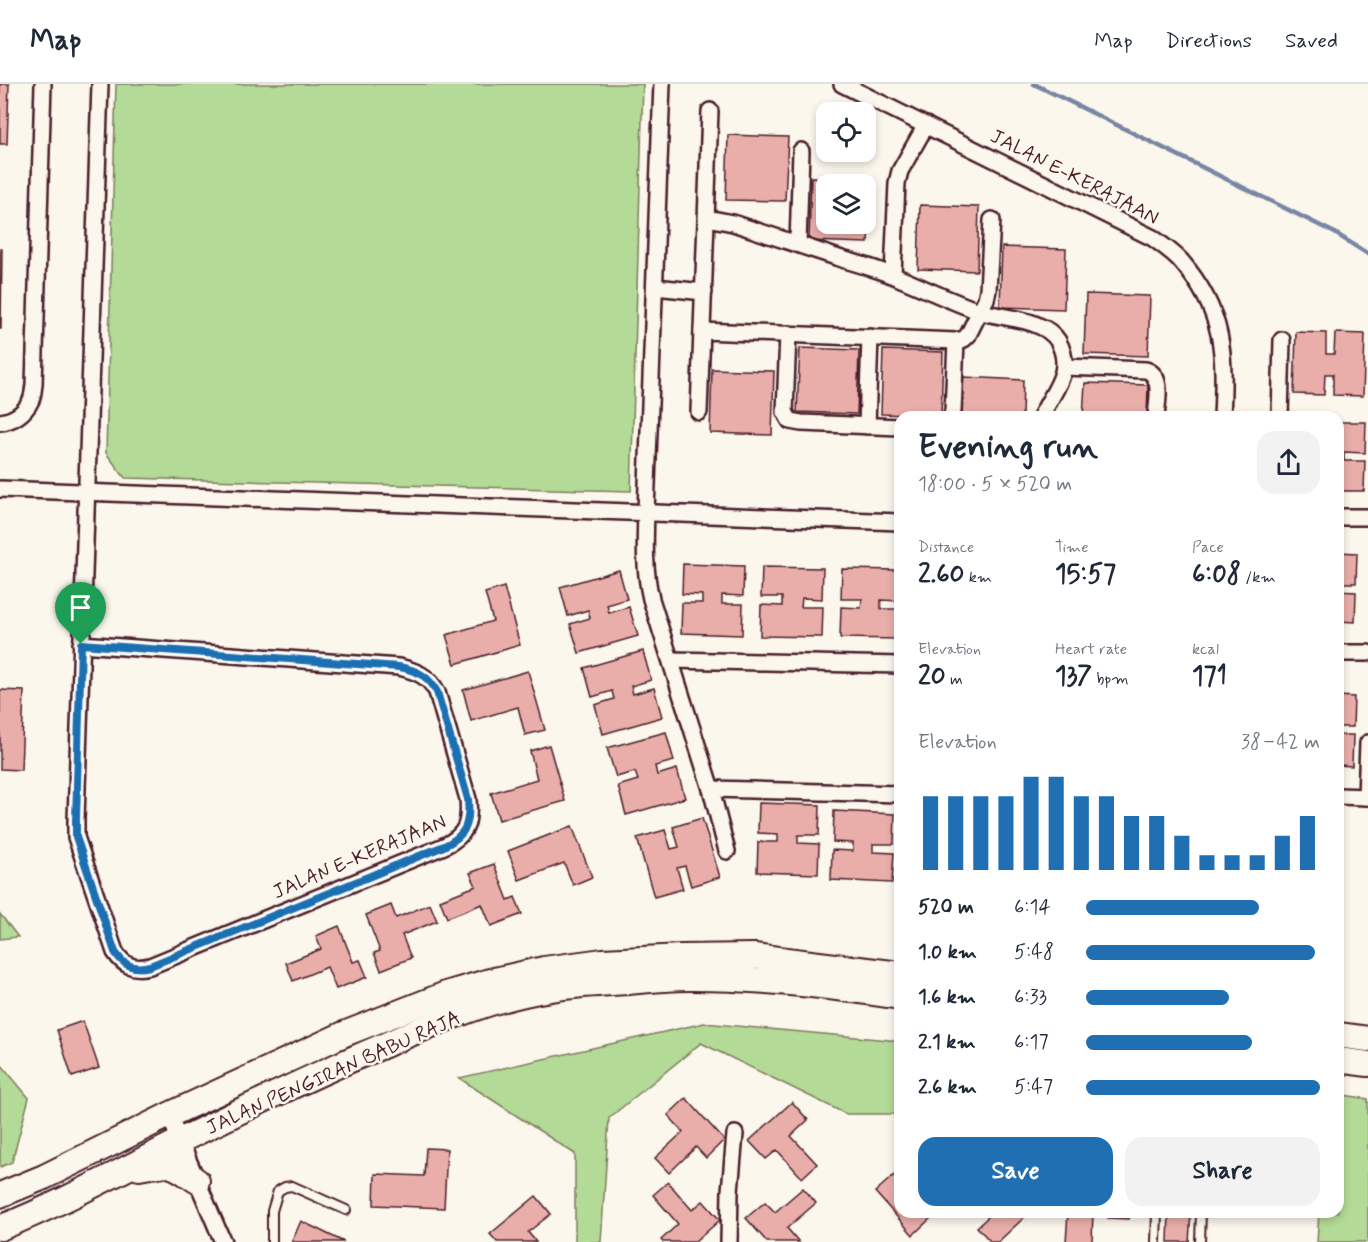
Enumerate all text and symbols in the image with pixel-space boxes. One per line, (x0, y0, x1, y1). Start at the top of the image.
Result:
text: Map (30, 23, 81, 60)
text: Map (1094, 27, 1133, 55)
text: Directions (1166, 27, 1252, 55)
text: Saved (1285, 27, 1338, 55)
map controls (816, 102, 876, 234)
button: locate (816, 102, 876, 162)
street label: JALAN E-KERAJAAN (985, 123, 1163, 232)
button: layers (816, 174, 876, 234)
text: Evening run (918, 426, 1098, 470)
button: share (1257, 431, 1320, 494)
text: 18:00 · 5 × 520 m (918, 471, 1072, 498)
text: Distance (918, 537, 974, 558)
text: Time (1055, 537, 1089, 558)
text: Pace (1192, 537, 1224, 558)
text: 2.60 (918, 558, 964, 592)
text: 15:57 (1055, 558, 1116, 592)
text: 6:08 (1192, 558, 1241, 592)
text: km (964, 567, 992, 588)
text: /km (1241, 567, 1276, 588)
pin (55, 582, 106, 644)
icon: arrive (64, 591, 97, 624)
text: Elevation (918, 639, 981, 660)
text: Heart rate (1055, 639, 1127, 660)
text: kcal (1192, 639, 1219, 660)
text: 20 (918, 660, 946, 694)
text: 137 (1055, 660, 1092, 694)
text: 171 (1192, 660, 1227, 694)
text: m (946, 669, 963, 690)
text: bpm (1092, 669, 1129, 690)
text: Elevation (918, 729, 997, 756)
text: 38–42 m (1241, 729, 1320, 756)
street label: JALAN E-KERAJAAN (269, 809, 450, 906)
text: 520 m (918, 894, 974, 921)
text: 6:14 (1014, 894, 1051, 921)
text: 1.0 km (918, 939, 977, 966)
text: 5:48 (1014, 939, 1054, 966)
text: 1.6 km (918, 984, 976, 1011)
text: 6:33 (1014, 984, 1047, 1011)
street label: JALAN PENGIRAN BABU RAJA (202, 1005, 465, 1142)
text: 2.1 km (918, 1029, 975, 1056)
text: 6:17 (1014, 1029, 1049, 1056)
text: 2.6 km (918, 1074, 977, 1101)
text: 5:47 (1014, 1074, 1053, 1101)
button: Save (918, 1137, 1113, 1206)
button: Share (1125, 1137, 1320, 1206)

